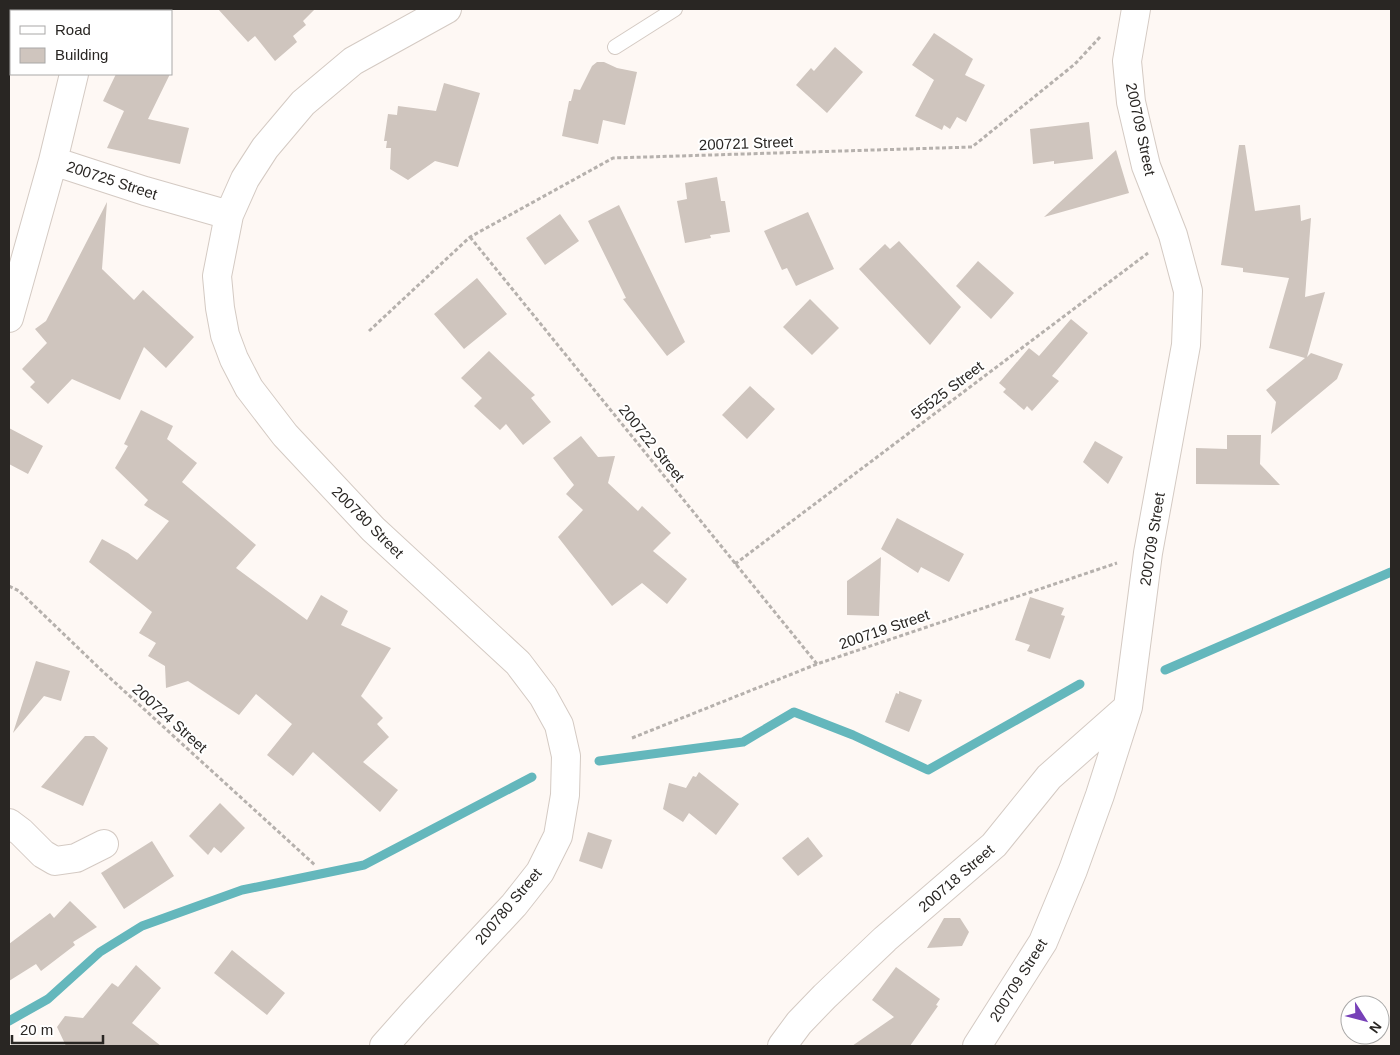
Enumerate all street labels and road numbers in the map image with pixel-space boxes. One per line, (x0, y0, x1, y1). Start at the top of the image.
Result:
street label: 200709 Street (1123, 81, 1159, 178)
street label: 200721 Street (699, 133, 794, 153)
street label: 200725 Street (65, 157, 160, 203)
street label: 55525 Street (908, 357, 987, 423)
street label: 200722 Street (616, 401, 689, 486)
street label: 200780 Street (329, 483, 408, 562)
street label: 200709 Street (1136, 490, 1168, 587)
street label: 200719 Street (837, 605, 932, 652)
street label: 200724 Street (129, 680, 211, 756)
street label: 200718 Street (915, 840, 998, 915)
street label: 200780 Street (471, 864, 545, 948)
street label: 200709 Street (986, 935, 1051, 1024)

